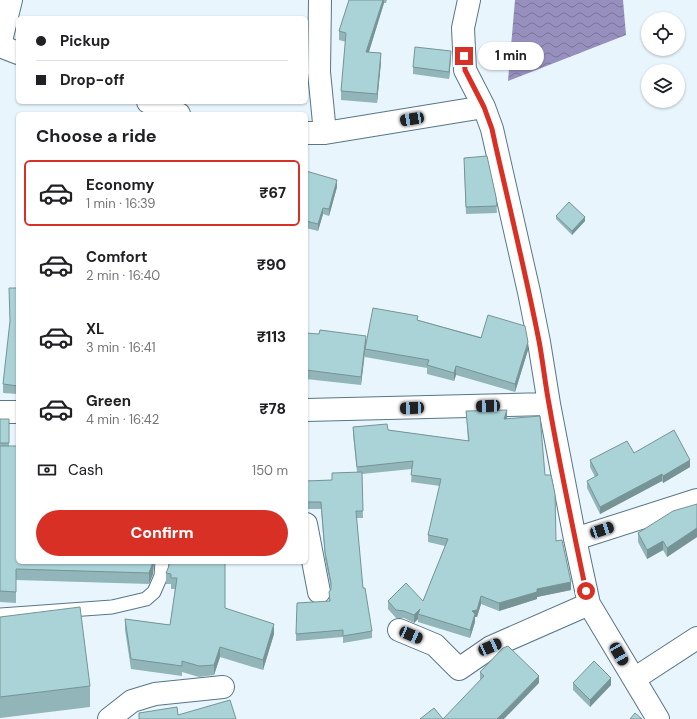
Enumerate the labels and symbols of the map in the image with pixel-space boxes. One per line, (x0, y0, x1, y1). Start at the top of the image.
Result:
callout: 1 min (478, 42, 544, 70)
route end (455, 47, 473, 65)
car (399, 111, 425, 127)
car (476, 400, 500, 412)
car (400, 402, 424, 414)
car (589, 521, 615, 539)
route start (577, 582, 595, 600)
car (398, 625, 424, 645)
car (477, 637, 503, 657)
car (608, 641, 630, 667)

